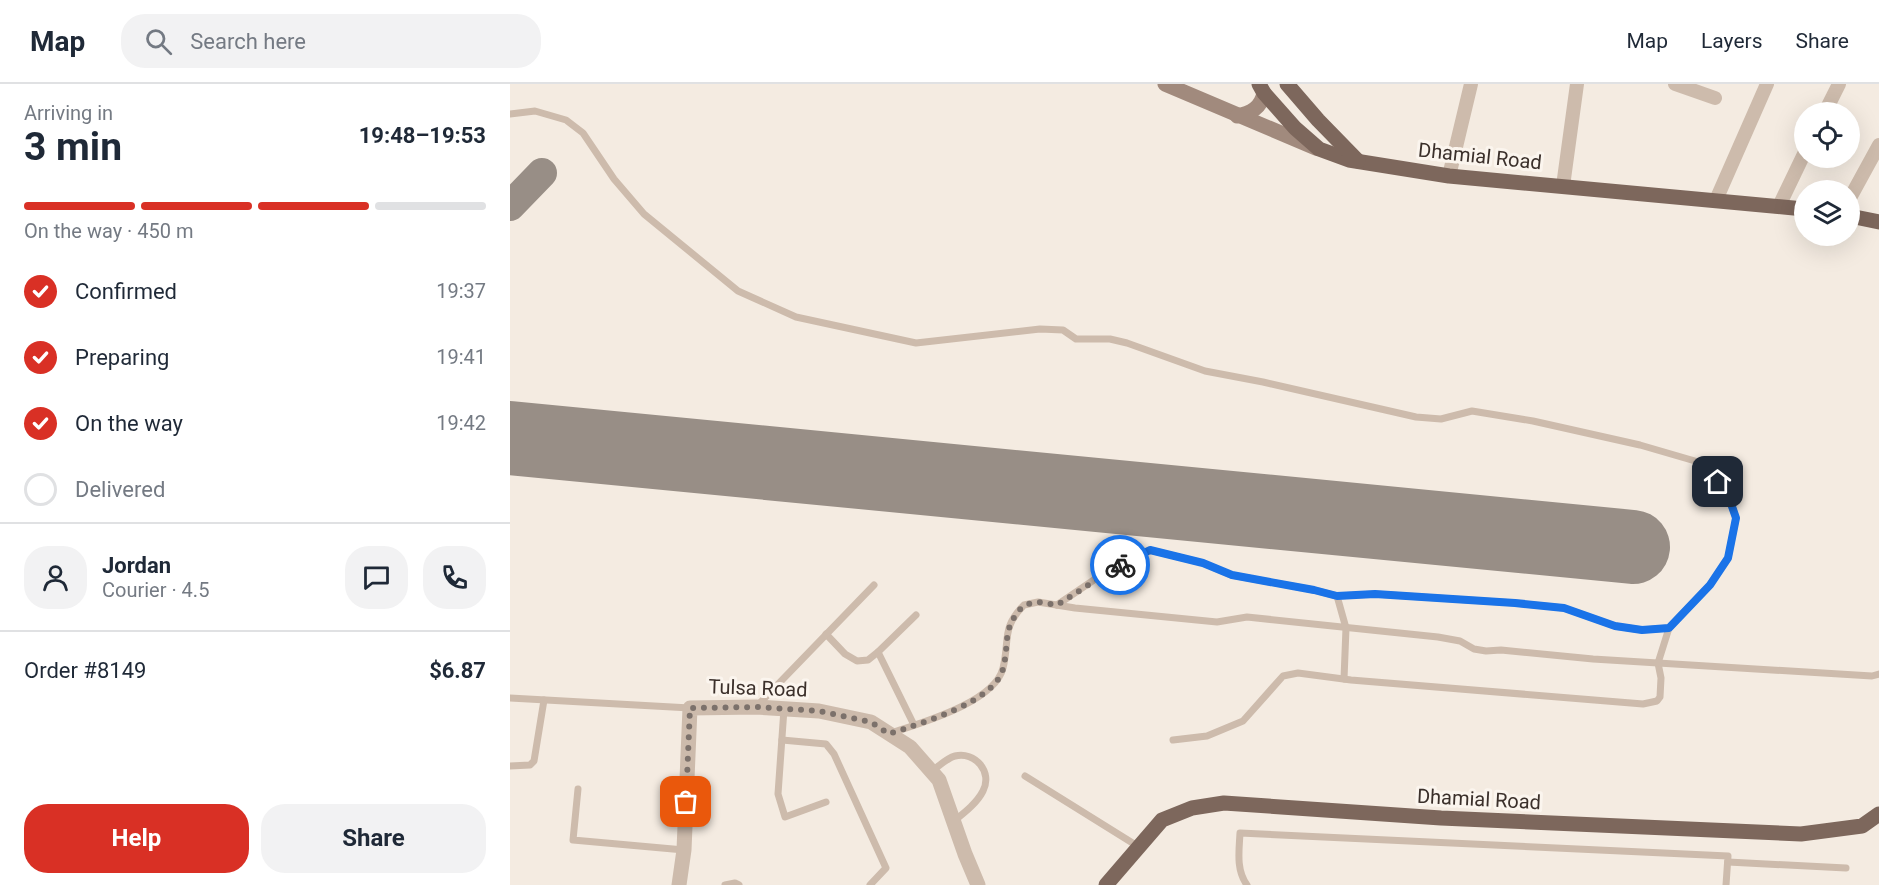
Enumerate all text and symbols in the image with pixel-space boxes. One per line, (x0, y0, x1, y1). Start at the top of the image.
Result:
search box (121, 14, 541, 68)
text: Map (30, 25, 85, 58)
icon: search (142, 25, 175, 58)
text: Search here (190, 29, 306, 54)
text: Map (1626, 29, 1668, 53)
text: Layers (1701, 29, 1762, 53)
text: Share (1795, 29, 1849, 53)
text: Arriving in (24, 101, 113, 125)
map controls (1794, 102, 1860, 246)
button: locate (1794, 102, 1860, 168)
text: 19:48–19:53 (359, 123, 486, 148)
text: 3 min (24, 124, 122, 170)
street label: Dhamial Road (1417, 138, 1543, 174)
button: layers (1794, 180, 1860, 246)
text: On the way · 450 m (24, 219, 193, 243)
icon: check (24, 275, 57, 308)
text: Confirmed (75, 279, 177, 304)
text: 19:37 (436, 279, 486, 303)
icon: check (24, 341, 57, 374)
text: Preparing (75, 345, 169, 370)
text: 19:41 (436, 345, 486, 369)
icon: check (24, 407, 57, 440)
text: On the way (75, 411, 183, 436)
text: 19:42 (436, 411, 486, 435)
pin (1692, 456, 1743, 507)
icon: home (1701, 465, 1734, 498)
text: Delivered (75, 477, 165, 502)
courier (1090, 535, 1150, 595)
button: person (24, 546, 87, 609)
button: chat (345, 546, 408, 609)
button: phone (423, 546, 486, 609)
icon: bike (1104, 549, 1137, 582)
text: Jordan (102, 553, 171, 578)
text: Courier · 4.5 (102, 578, 209, 602)
text: Order #8149 (24, 658, 146, 683)
text: $6.87 (429, 658, 486, 683)
street label: Tulsa Road (708, 674, 808, 702)
pin (660, 776, 711, 827)
street label: Dhamial Road (1416, 784, 1542, 814)
icon: bag (669, 785, 702, 818)
button: Help (24, 804, 249, 873)
button: Share (261, 804, 486, 873)

